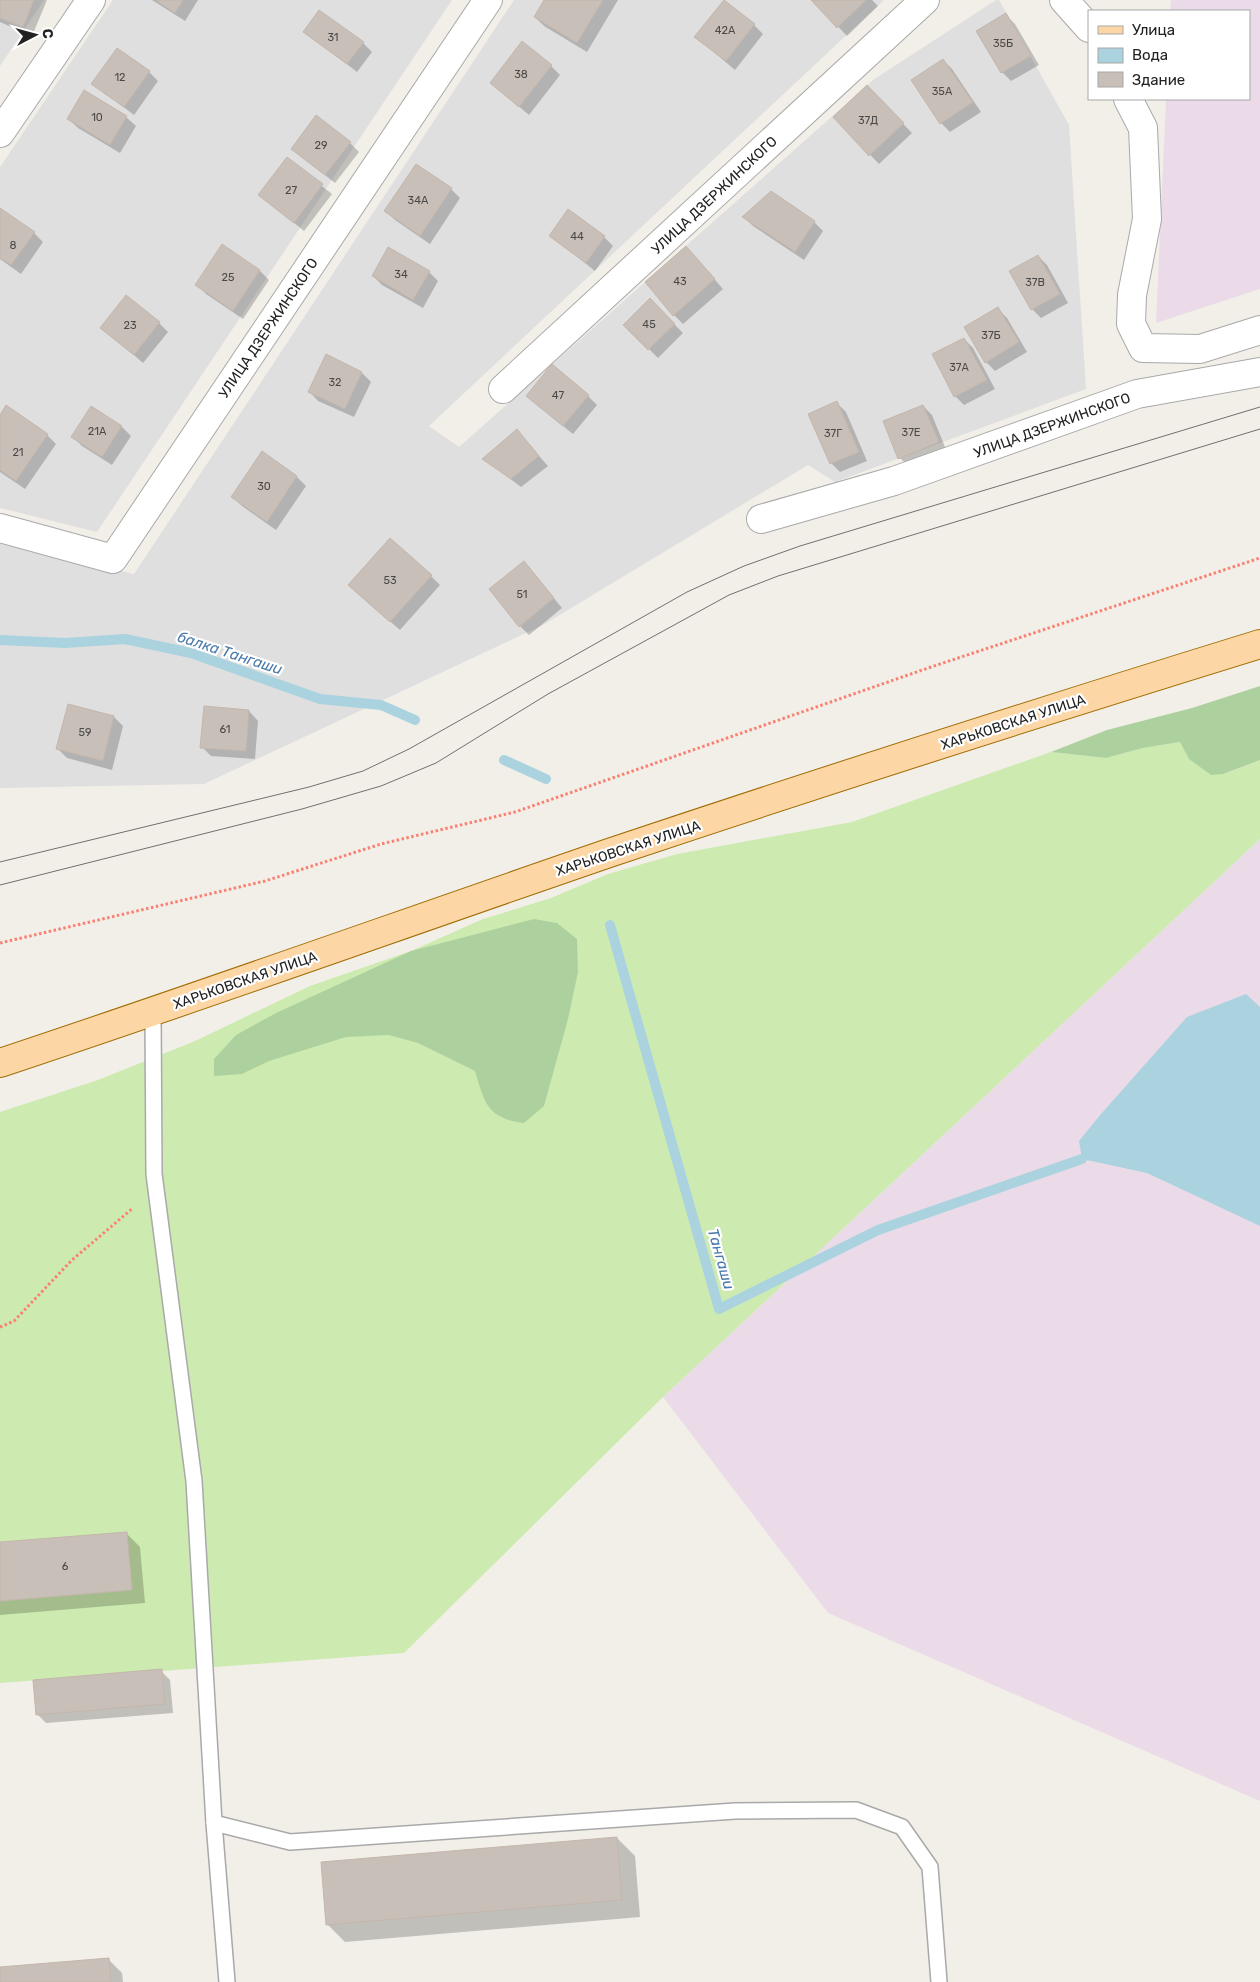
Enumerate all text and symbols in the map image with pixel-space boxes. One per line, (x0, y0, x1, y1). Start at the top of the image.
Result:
north arrow (10, 10, 60, 60)
legend (1088, 10, 1250, 100)
text: Улица (1132, 21, 1175, 39)
house number: 42А (715, 24, 736, 37)
text: С (38, 28, 56, 40)
house number: 31 (327, 31, 339, 44)
house number: 35Б (993, 37, 1013, 50)
text: Вода (1132, 46, 1168, 64)
house number: 38 (514, 68, 528, 81)
house number: 12 (114, 71, 126, 84)
text: Здание (1132, 71, 1185, 89)
house number: 35А (932, 85, 953, 98)
house number: 10 (91, 111, 103, 124)
house number: 37Д (858, 114, 878, 127)
street label: УЛИЦА ДЗЕРЖИНСКОГО (648, 133, 781, 258)
house number: 29 (315, 139, 327, 152)
house number: 27 (285, 184, 297, 197)
house number: 34А (408, 194, 429, 207)
house number: 44 (570, 230, 584, 243)
house number: 8 (10, 239, 17, 252)
street label: УЛИЦА ДЗЕРЖИНСКОГО (215, 255, 322, 402)
house number: 34 (394, 268, 408, 281)
house number: 25 (222, 271, 235, 284)
house number: 43 (673, 275, 687, 288)
house number: 37В (1025, 276, 1045, 289)
house number: 45 (642, 318, 656, 331)
house number: 23 (123, 319, 137, 332)
house number: 37Б (981, 329, 1001, 342)
house number: 37А (949, 361, 969, 374)
house number: 32 (328, 376, 342, 389)
house number: 47 (552, 389, 564, 402)
street label: УЛИЦА ДЗЕРЖИНСКОГО (972, 389, 1133, 462)
house number: 21А (88, 425, 107, 438)
house number: 37Е (902, 426, 921, 439)
house number: 37Г (824, 427, 842, 440)
house number: 21 (12, 446, 24, 459)
house number: 30 (257, 480, 271, 493)
house number: 53 (383, 574, 397, 587)
house number: 51 (516, 588, 528, 601)
water label: балка Тангаши (175, 628, 285, 678)
street label: ХАРЬКОВСКАЯ УЛИЦА (939, 691, 1088, 754)
house number: 61 (219, 723, 231, 736)
house number: 59 (78, 726, 92, 739)
street label: ХАРЬКОВСКАЯ УЛИЦА (554, 817, 703, 880)
street label: ХАРЬКОВСКАЯ УЛИЦА (171, 948, 320, 1013)
water label: Тангаши (704, 1226, 738, 1292)
house number: 6 (62, 1560, 69, 1573)

